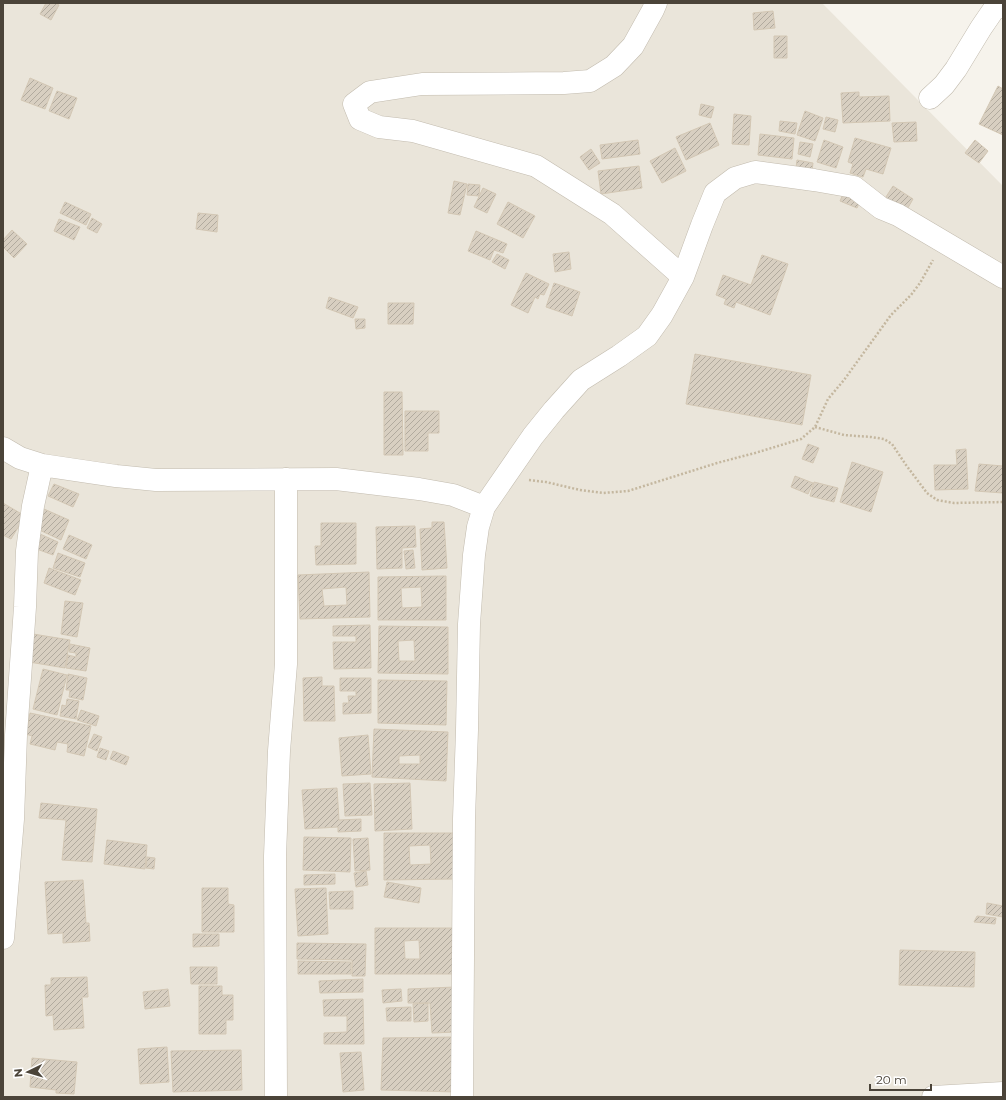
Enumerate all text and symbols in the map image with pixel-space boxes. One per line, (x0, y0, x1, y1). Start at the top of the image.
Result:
north arrow (8, 1052, 48, 1092)
scale bar (870, 1066, 931, 1092)
text: N (11, 1068, 25, 1078)
text: 20 m (876, 1072, 907, 1087)

